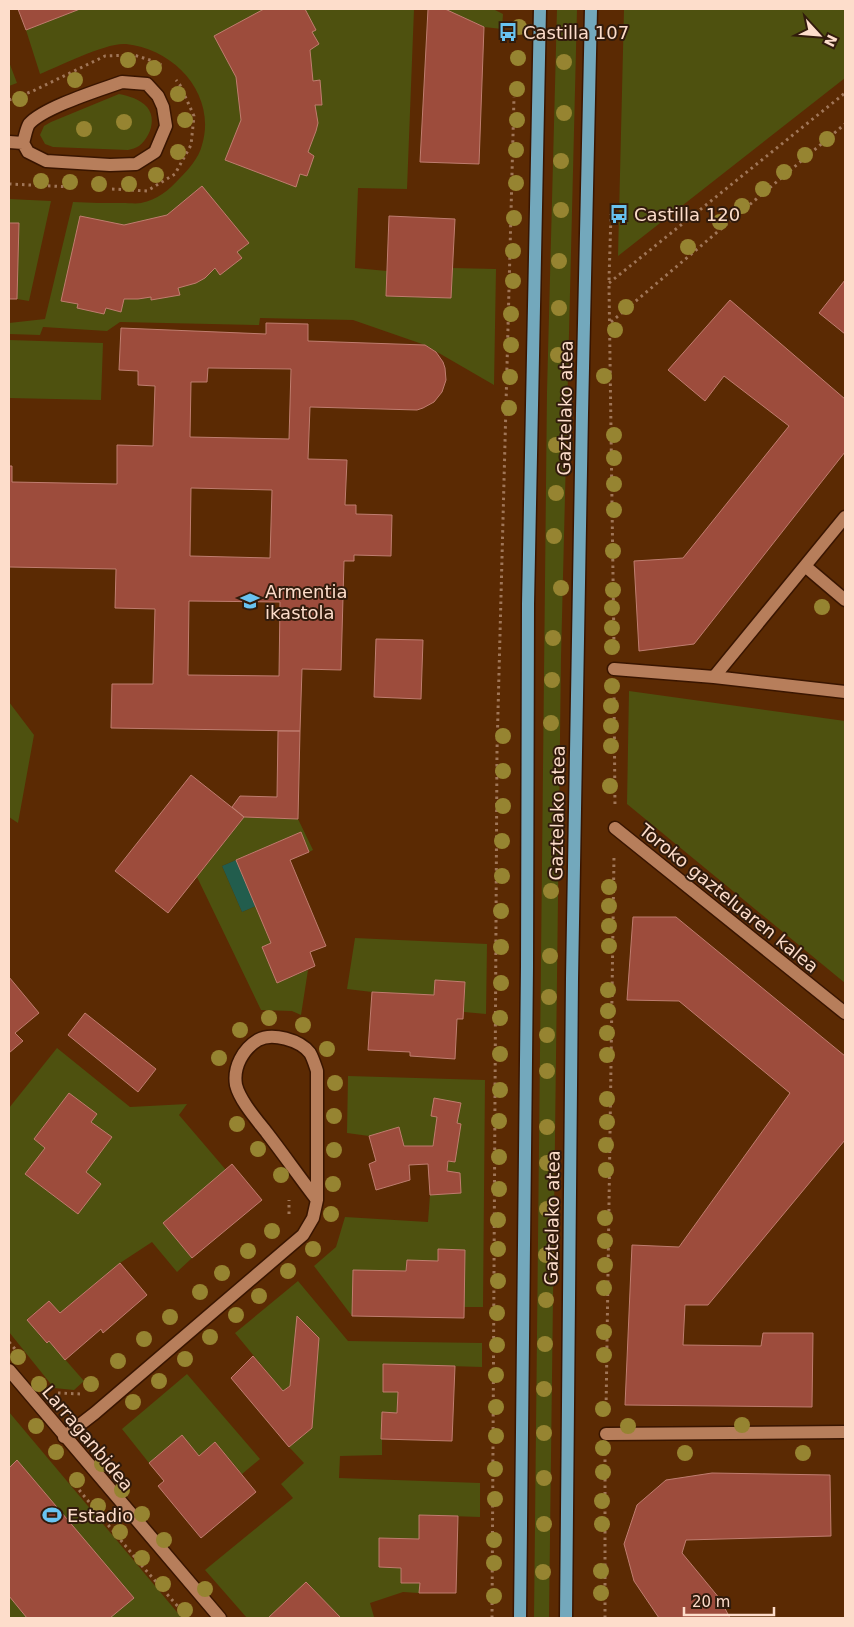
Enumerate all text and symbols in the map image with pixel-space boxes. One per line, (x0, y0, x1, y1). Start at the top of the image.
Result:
north arrow (794, 10, 844, 60)
bus stop icon: Castilla 107 (497, 21, 519, 43)
place label: Castilla 107 (523, 22, 629, 43)
text: N (821, 32, 840, 49)
bus stop icon: Castilla 120 (608, 203, 630, 225)
place label: Castilla 120 (634, 204, 740, 225)
street label: Gaztelako atea (553, 340, 577, 476)
place label: Armentia ikastola (265, 581, 348, 623)
school or university icon: Armentia ikastola (239, 590, 261, 612)
street label: Gaztelako atea (545, 745, 569, 881)
street label: Toroko gazteluaren kalea (634, 819, 823, 977)
street label: Gaztelako atea (540, 1150, 564, 1286)
street label: Larraganbidea (38, 1381, 138, 1495)
sports icon: Estadio (41, 1504, 63, 1526)
place label: Estadio (67, 1505, 133, 1526)
scale bar (684, 1584, 774, 1616)
text: 20 m (692, 1593, 730, 1611)

